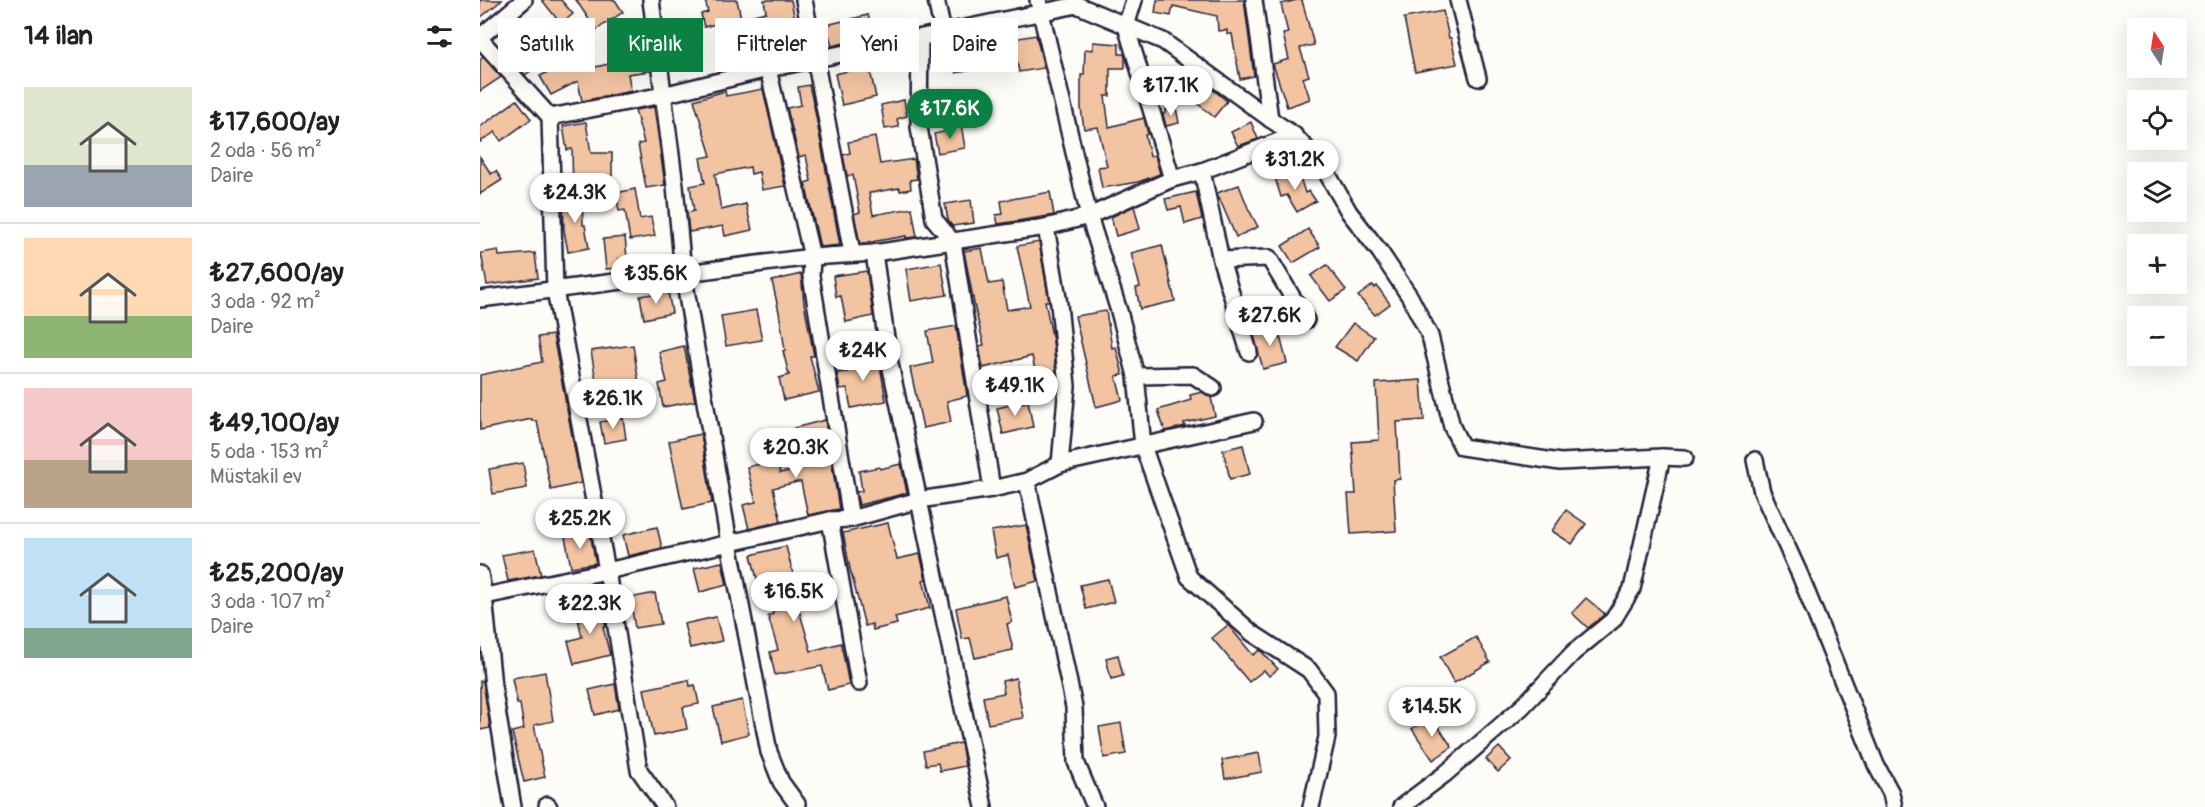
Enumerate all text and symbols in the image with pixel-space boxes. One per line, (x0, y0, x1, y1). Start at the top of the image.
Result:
chip: Satılık (498, 18, 595, 72)
chip: Kiralık (607, 18, 703, 72)
chip: Filtreler (715, 18, 828, 72)
chip: Yeni (840, 18, 919, 72)
chip: Daire (931, 18, 1018, 72)
north arrow (2127, 18, 2187, 78)
map controls (2127, 18, 2187, 366)
text: 14 ilan (24, 20, 93, 52)
icon: filters (423, 20, 456, 53)
pin: ₺17.1K (1122, 66, 1220, 117)
text: ₺17.1K (1144, 73, 1198, 98)
pin: ₺17.6K (901, 89, 999, 140)
button: locate (2127, 90, 2187, 150)
text: ₺17.6K (921, 96, 979, 121)
text: ₺17,600/ay (210, 106, 339, 138)
icon: home (72, 111, 144, 183)
text: 2 oda · 56 m² (210, 138, 322, 163)
pin: ₺31.2K (1246, 140, 1344, 191)
text: ₺31.2K (1266, 147, 1324, 172)
button: layers (2127, 162, 2187, 222)
text: Daire (210, 163, 253, 188)
pin: ₺24.3K (526, 173, 624, 224)
text: ₺24.3K (544, 180, 606, 205)
button: + (2127, 234, 2187, 294)
pin: ₺35.6K (607, 254, 705, 305)
text: ₺27,600/ay (210, 257, 344, 289)
text: ₺35.6K (625, 261, 687, 286)
icon: home (72, 262, 144, 334)
text: 3 oda · 92 m² (210, 289, 321, 314)
pin: ₺27.6K (1221, 296, 1319, 347)
text: ₺27.6K (1239, 303, 1301, 328)
button: − (2127, 306, 2187, 366)
text: Daire (210, 314, 253, 339)
pin: ₺24K (827, 331, 899, 382)
text: ₺24K (840, 338, 886, 363)
pin: ₺49.1K (966, 366, 1064, 417)
text: ₺49.1K (986, 373, 1044, 398)
pin: ₺26.1K (564, 379, 662, 430)
text: ₺26.1K (583, 386, 643, 411)
text: ₺49,100/ay (210, 407, 339, 439)
icon: home (72, 412, 144, 484)
pin: ₺20.3K (747, 428, 845, 479)
text: ₺20.3K (764, 435, 828, 460)
text: 5 oda · 153 m² (210, 439, 329, 464)
text: Müstakil ev (210, 464, 302, 489)
pin: ₺25.2K (531, 499, 629, 550)
text: ₺25.2K (549, 506, 611, 531)
text: ₺25,200/ay (210, 557, 343, 589)
icon: home (72, 562, 144, 634)
pin: ₺16.5K (745, 572, 843, 623)
text: ₺16.5K (765, 579, 823, 604)
pin: ₺22.3K (541, 584, 639, 635)
text: 3 oda · 107 m² (210, 589, 332, 614)
text: ₺22.3K (559, 591, 621, 616)
text: Daire (210, 614, 253, 639)
pin: ₺14.5K (1383, 687, 1481, 738)
text: ₺14.5K (1403, 694, 1461, 719)

